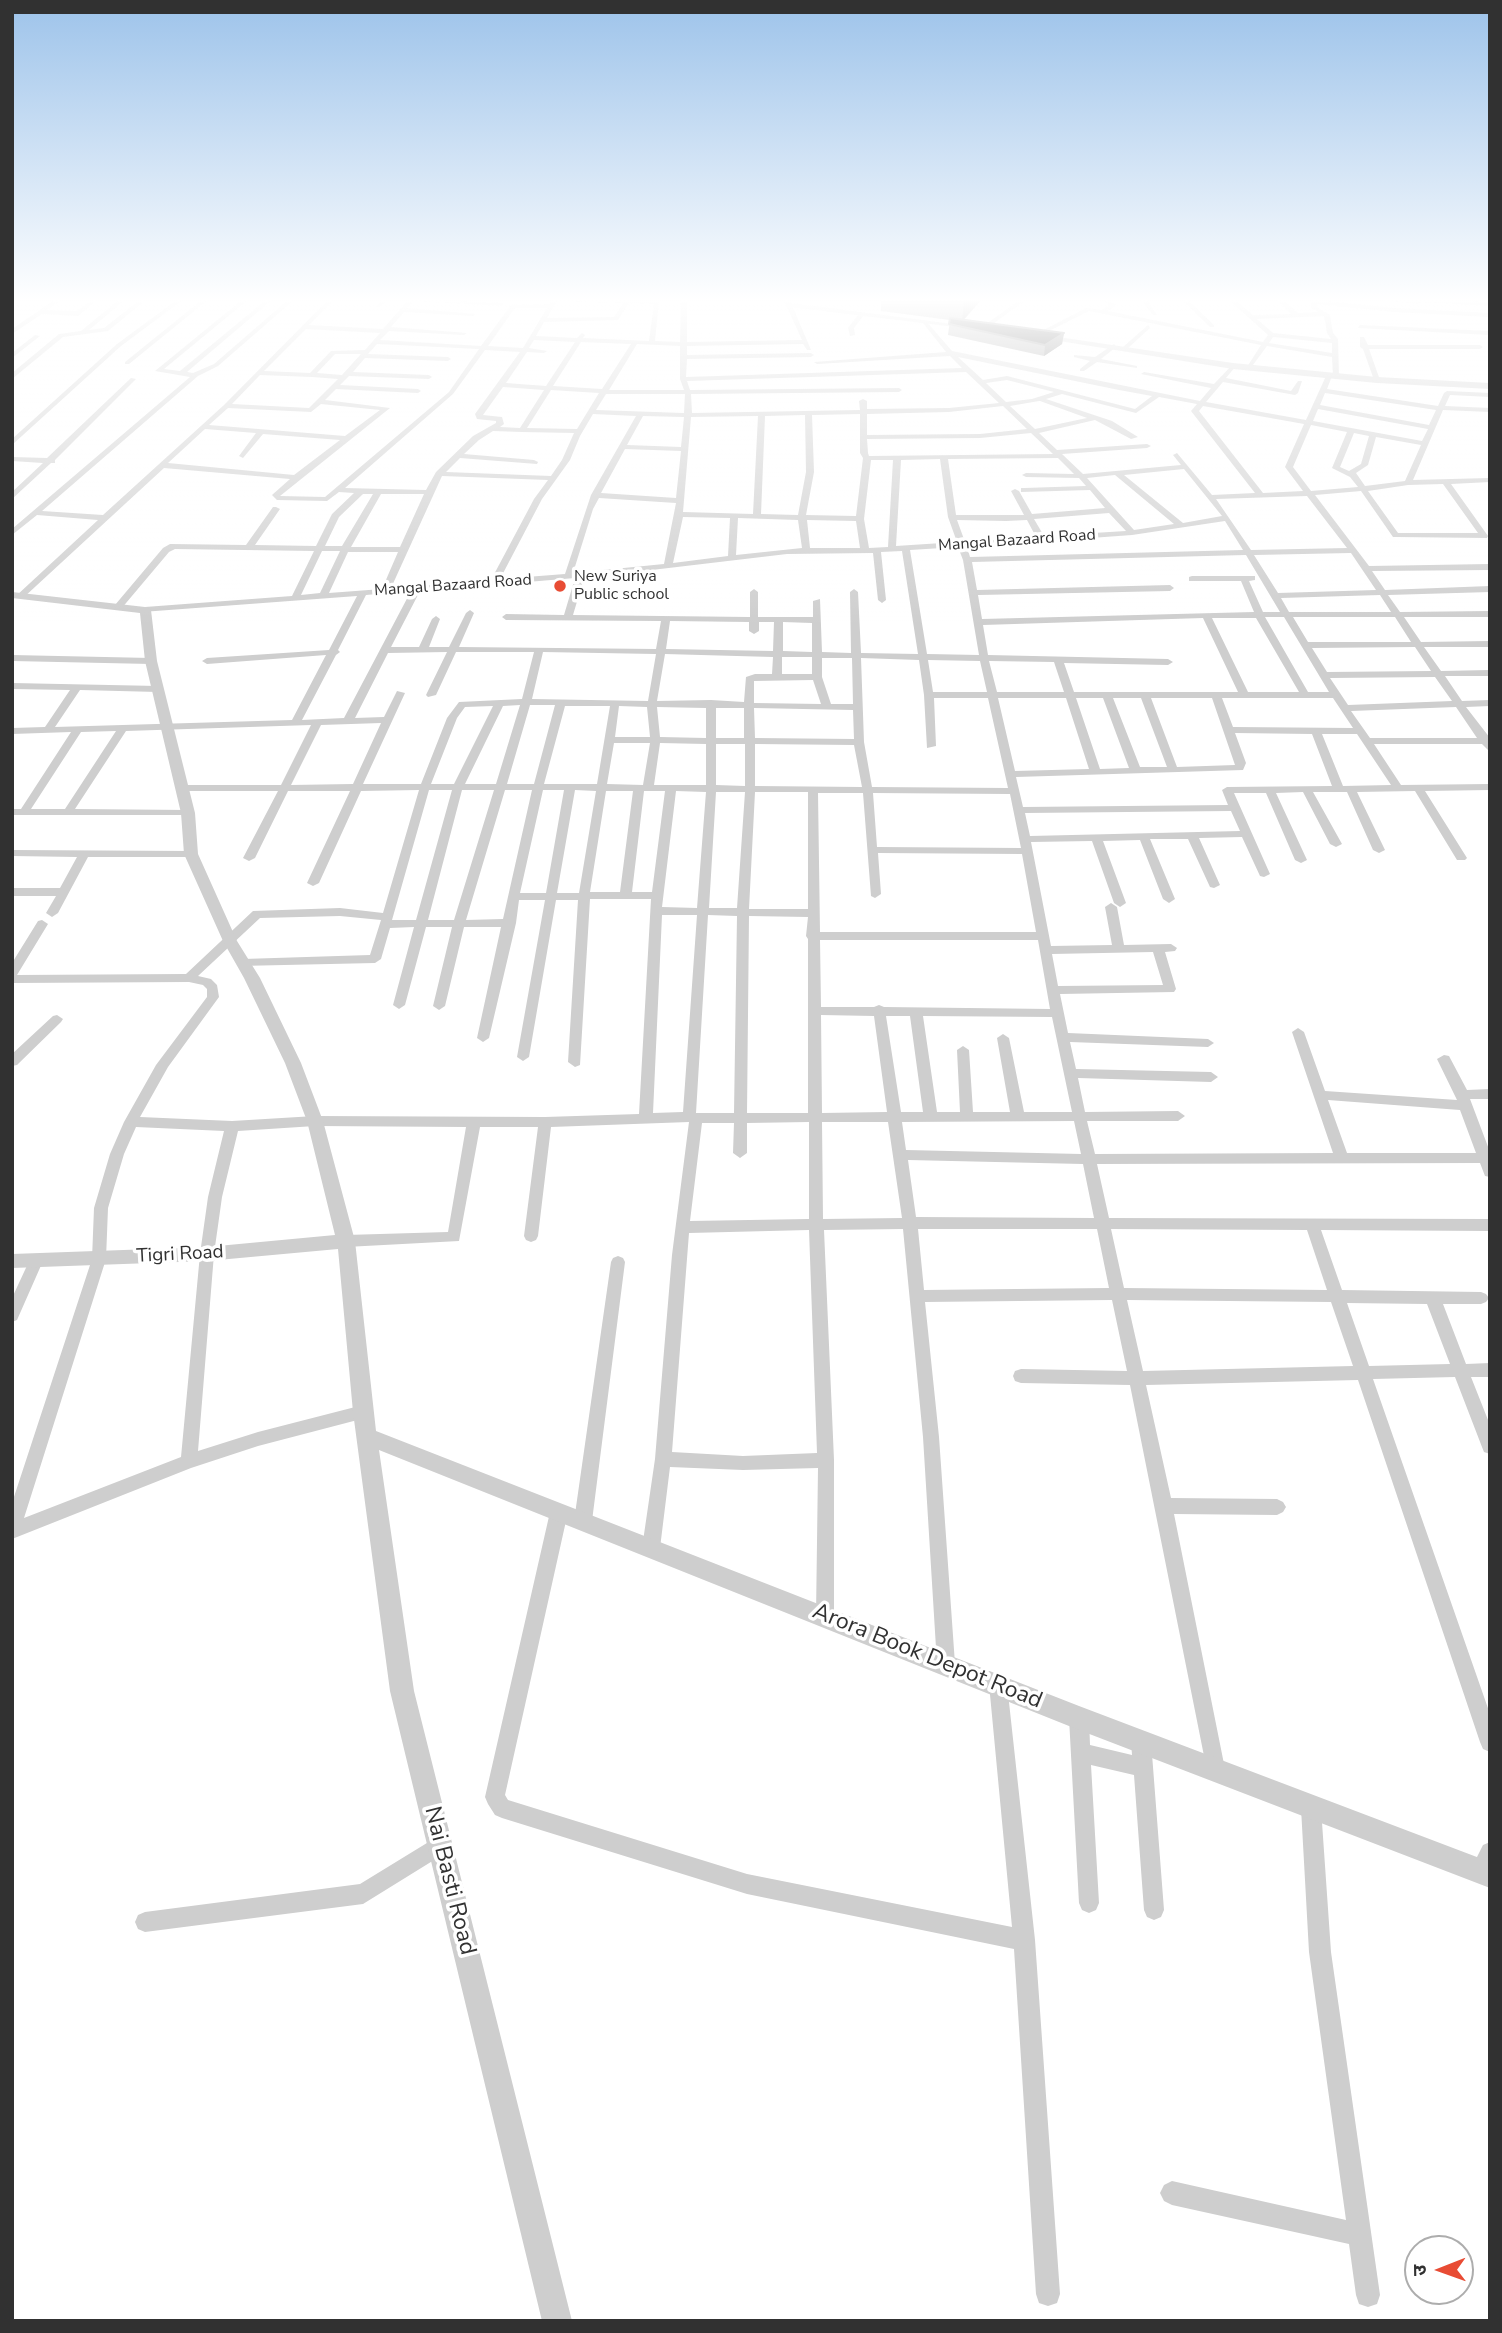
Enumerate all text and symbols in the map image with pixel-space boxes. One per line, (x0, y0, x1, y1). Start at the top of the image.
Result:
street label: Mangal Bazaard Road (938, 526, 1096, 556)
place label: New Suriya Public school (574, 567, 669, 605)
street label: Mangal Bazaard Road (374, 571, 532, 601)
marker: New Suriya Public school (552, 578, 568, 594)
street label: Tigri Road (136, 1241, 224, 1269)
street label: Arora Book Depot Road (808, 1598, 1046, 1716)
street label: Nai Basti Road (417, 1804, 481, 1958)
north arrow (1404, 2235, 1474, 2305)
text: उ (1407, 2265, 1433, 2276)

